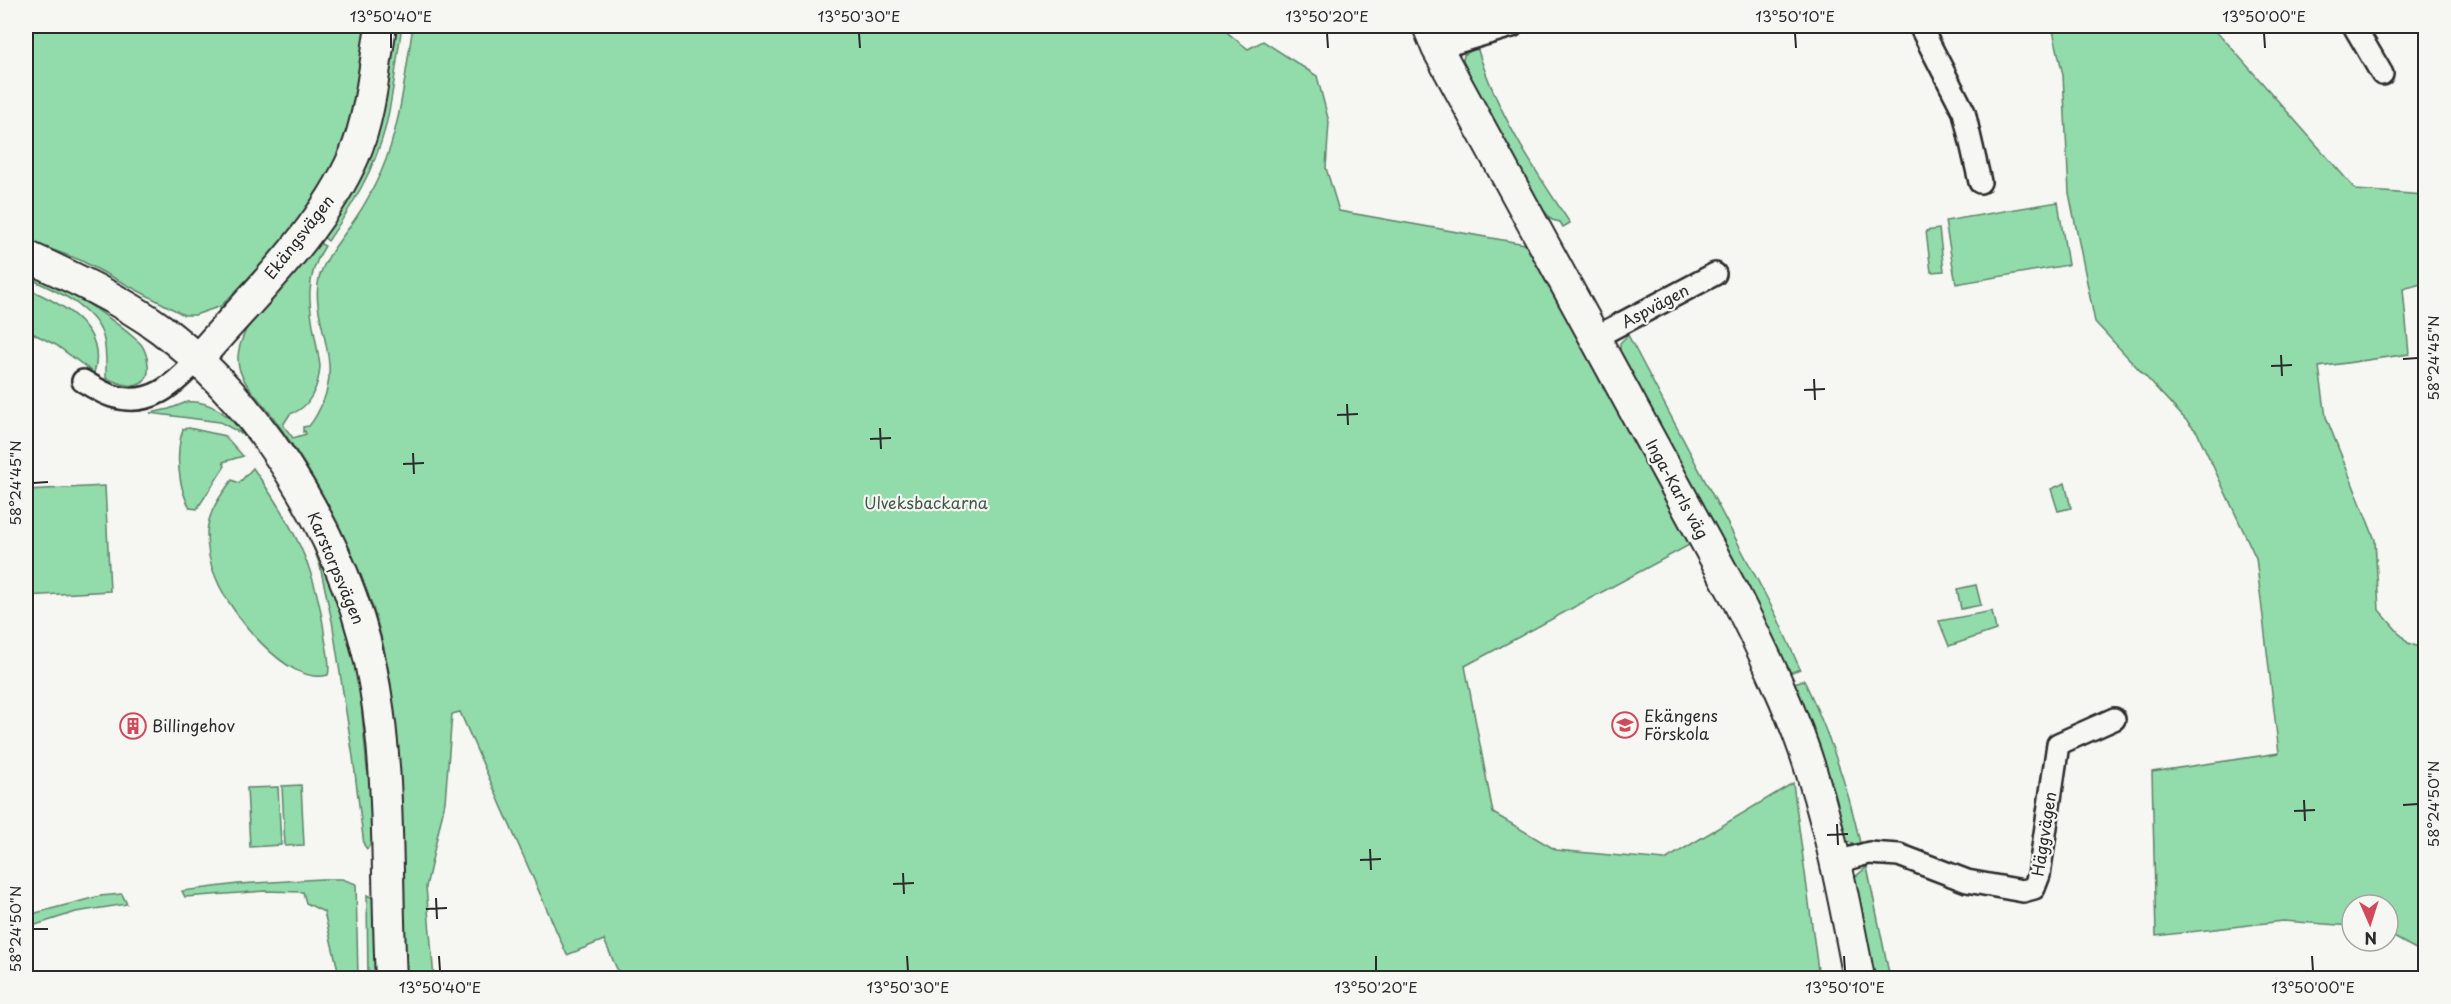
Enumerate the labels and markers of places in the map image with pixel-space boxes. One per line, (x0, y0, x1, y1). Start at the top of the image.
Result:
place label: Ekängens Förskola (1644, 703, 1718, 745)
school or university icon: Ekängens Förskola (1610, 710, 1640, 740)
building icon: Billingehov (118, 711, 148, 741)
place label: Billingehov (152, 713, 235, 737)

